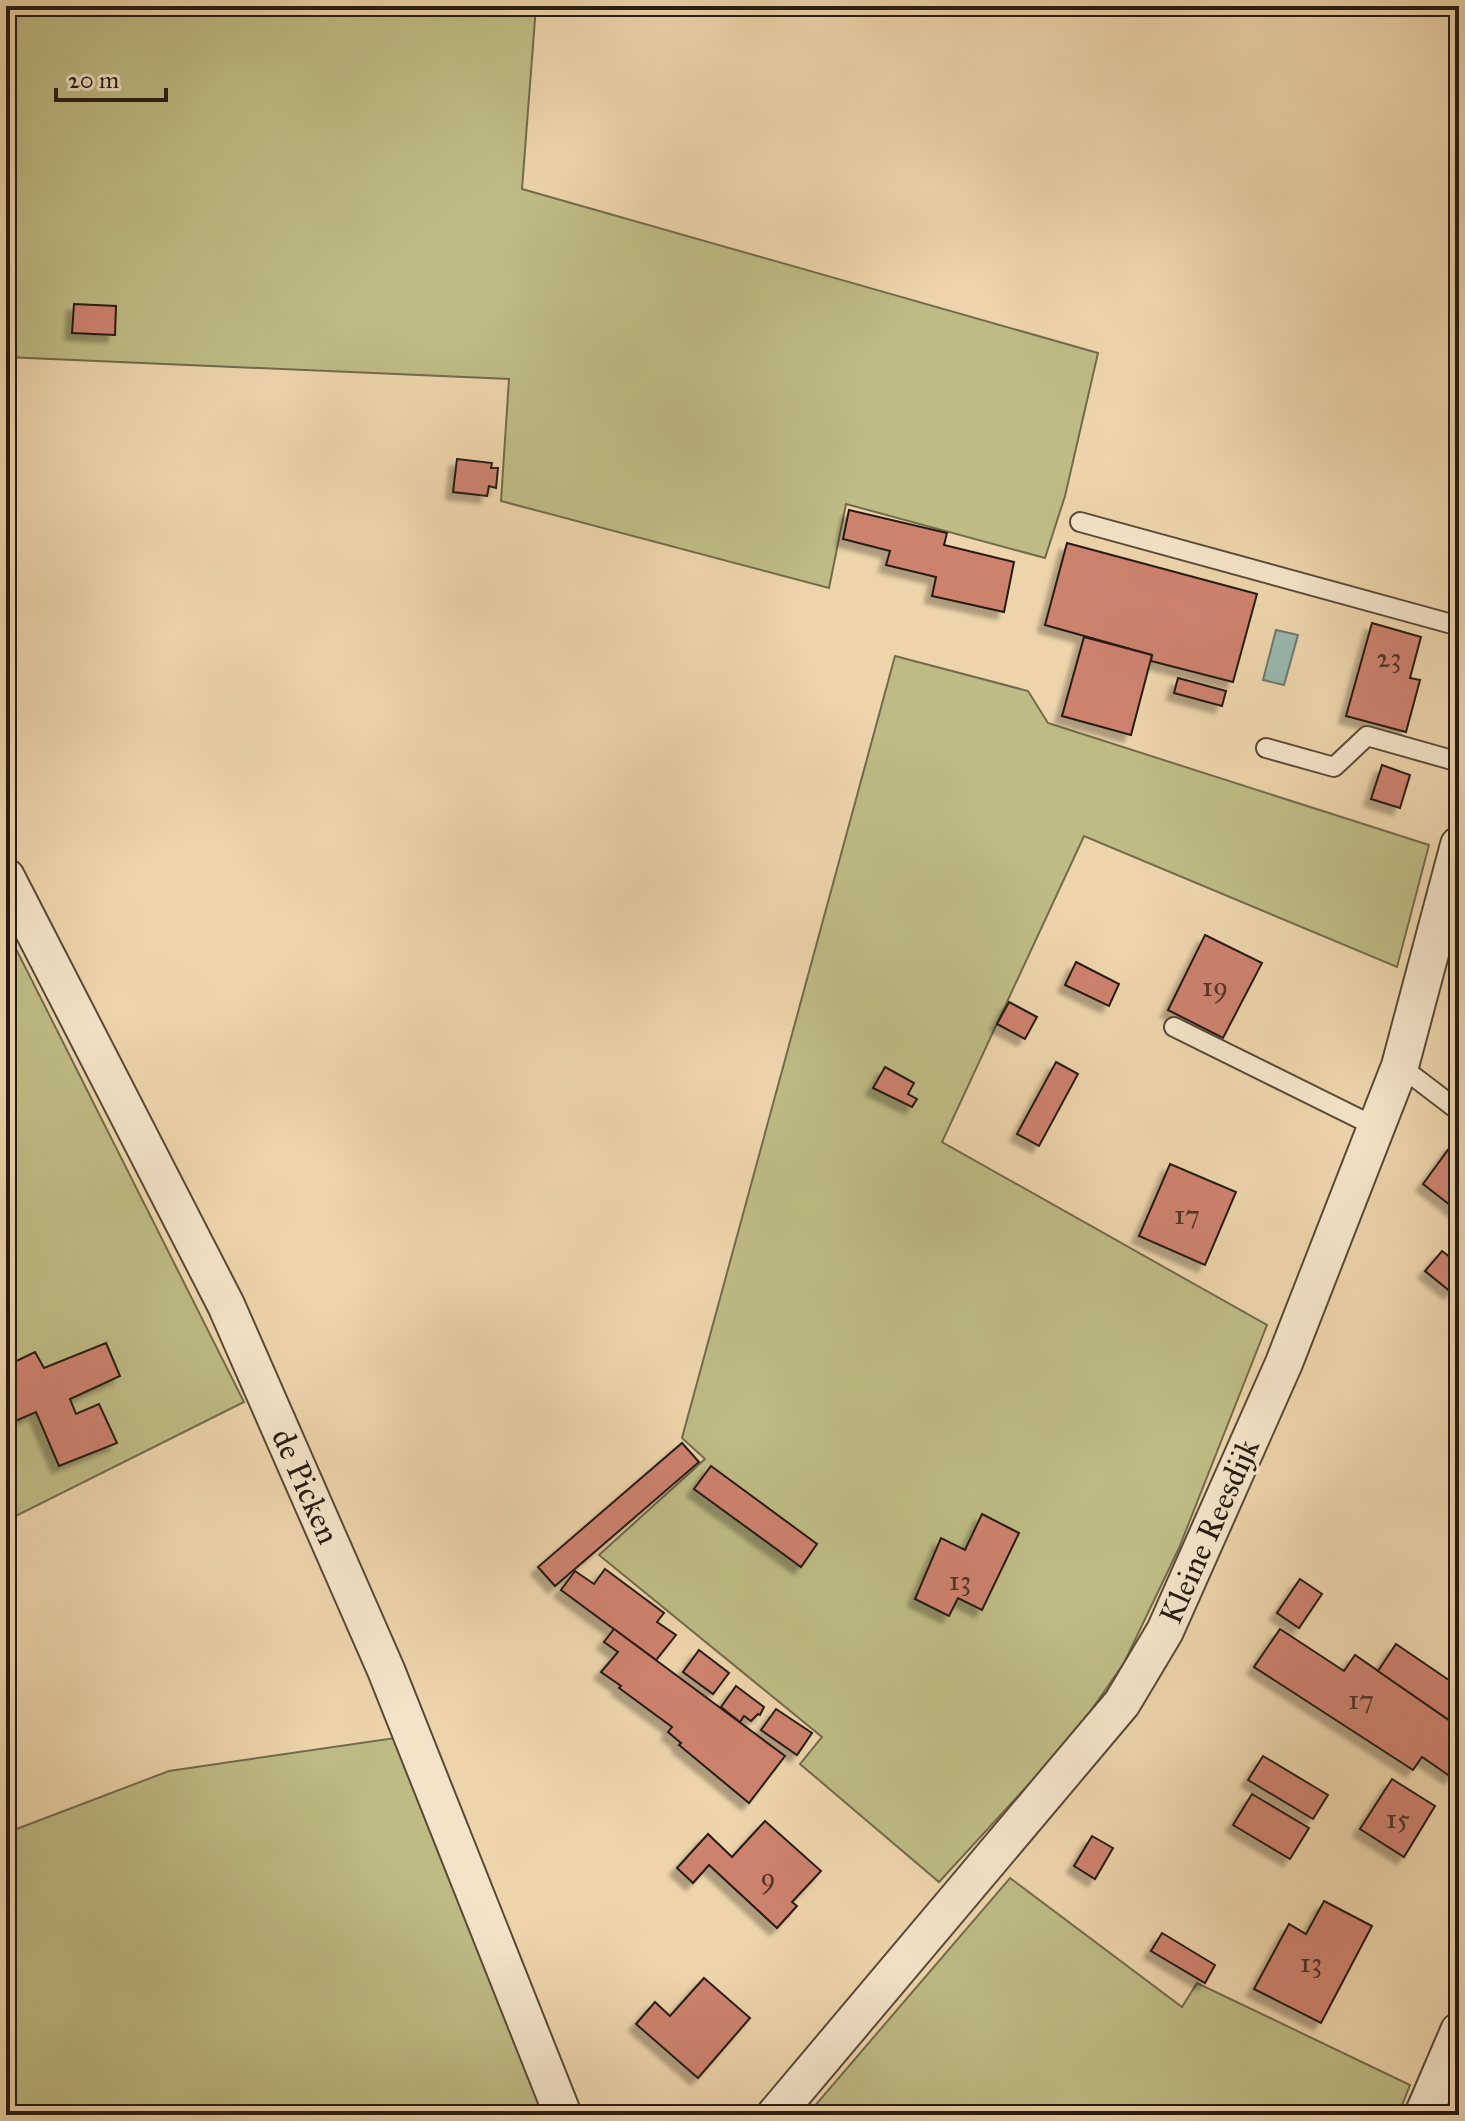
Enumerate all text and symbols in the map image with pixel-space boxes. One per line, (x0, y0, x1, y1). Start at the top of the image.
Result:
scale bar (56, 52, 166, 102)
text: 20 m (68, 65, 119, 95)
house number: 23 (1376, 640, 1402, 675)
house number: 19 (1202, 969, 1228, 1004)
house number: 17 (1174, 1197, 1200, 1232)
street label: de Picken (263, 1423, 348, 1550)
street label: Kleine Reesdijk (1151, 1432, 1268, 1630)
house number: 13 (949, 1563, 971, 1598)
house number: 17 (1348, 1682, 1374, 1717)
house number: 15 (1386, 1801, 1410, 1836)
house number: 9 (760, 1860, 776, 1895)
house number: 13 (1300, 1945, 1322, 1980)

